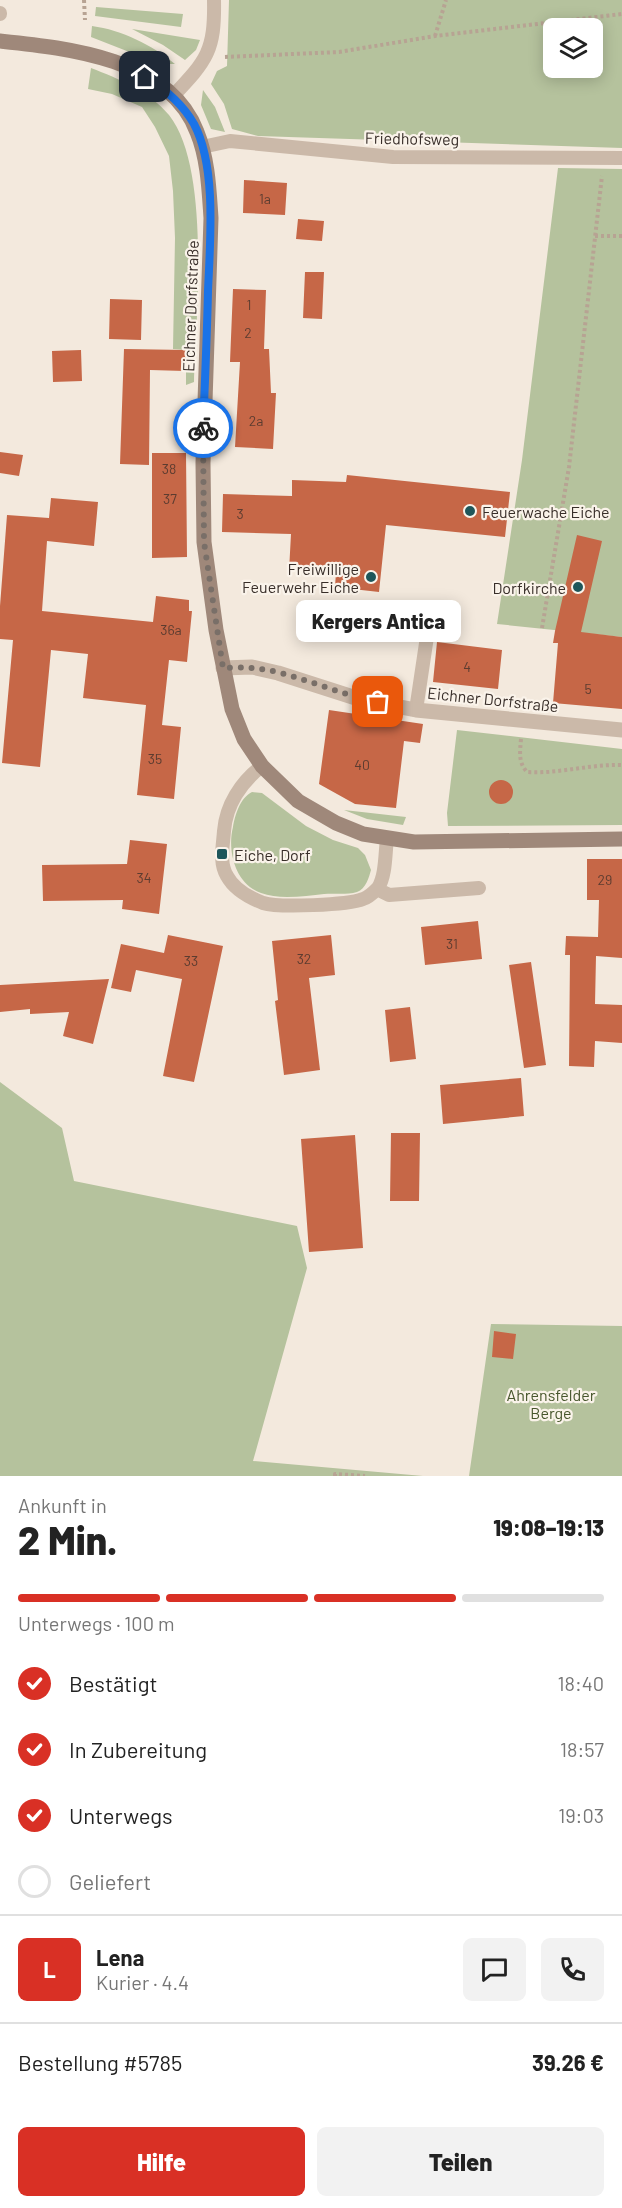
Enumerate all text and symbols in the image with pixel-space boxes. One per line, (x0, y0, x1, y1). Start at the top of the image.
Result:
map controls (543, 18, 603, 78)
button: layers (543, 18, 603, 78)
pin (119, 51, 170, 102)
icon: home (128, 60, 161, 93)
street label: Friedhofsweg (365, 128, 459, 148)
house number: 1a (259, 190, 271, 207)
street label: Eichner Dorfstraße (178, 240, 202, 372)
house number: 1 (247, 296, 251, 313)
house number: 2 (244, 324, 252, 341)
courier (173, 398, 233, 458)
icon: bike (187, 412, 220, 445)
house number: 2a (249, 412, 263, 429)
house number: 38 (162, 460, 176, 477)
house number: 37 (163, 490, 177, 507)
place label: Feuerwache Eiche (482, 502, 610, 521)
marker: Feuerwache Eiche (463, 504, 477, 518)
house number: 3 (236, 505, 244, 522)
place label: Freiwillige Feuerwehr Eiche (242, 559, 359, 596)
marker: Freiwillige Feuerwehr Eiche (364, 570, 378, 584)
place label: Dorfkirche (492, 578, 566, 597)
marker: Dorfkirche (571, 580, 585, 594)
callout: Kergers Antica (296, 600, 460, 642)
text: Kergers Antica (312, 609, 445, 633)
house number: 36a (160, 621, 182, 638)
house number: 4 (463, 658, 471, 675)
pin (352, 676, 403, 727)
house number: 5 (584, 680, 592, 697)
street label: Eichner Dorfstraße (426, 683, 560, 715)
icon: bag (361, 685, 394, 718)
house number: 35 (148, 750, 162, 767)
house number: 40 (354, 756, 370, 773)
place label: Eiche, Dorf (234, 845, 311, 864)
marker: Eiche, Dorf (215, 847, 229, 861)
house number: 34 (137, 869, 151, 886)
house number: 29 (598, 871, 612, 888)
house number: 31 (446, 935, 458, 952)
house number: 32 (297, 950, 311, 967)
house number: 33 (184, 952, 198, 969)
park label: Ahrensfelder Berge (506, 1385, 596, 1422)
text: Ankunft in (18, 1493, 107, 1517)
text: 19:08–19:13 (493, 1514, 604, 1540)
text: 2 Min. (18, 1516, 117, 1563)
text: Unterwegs · 100 m (18, 1611, 174, 1635)
icon: check (18, 1667, 51, 1700)
text: Bestätigt (69, 1670, 158, 1696)
text: 18:40 (557, 1671, 604, 1695)
icon: check (18, 1733, 51, 1766)
text: In Zubereitung (69, 1736, 207, 1762)
text: 18:57 (560, 1737, 604, 1761)
icon: check (18, 1799, 51, 1832)
text: Unterwegs (69, 1802, 173, 1828)
text: 19:03 (558, 1803, 604, 1827)
text: Geliefert (69, 1868, 151, 1894)
button: chat (463, 1938, 526, 2001)
button: phone (541, 1938, 604, 2001)
text: Lena (96, 1944, 144, 1970)
text: L (43, 1956, 56, 1982)
text: Kurier · 4.4 (96, 1970, 189, 1994)
text: Bestellung #5785 (18, 2049, 182, 2075)
text: 39.26 € (532, 2049, 604, 2075)
button: Hilfe (18, 2127, 305, 2196)
button: Teilen (317, 2127, 604, 2196)

